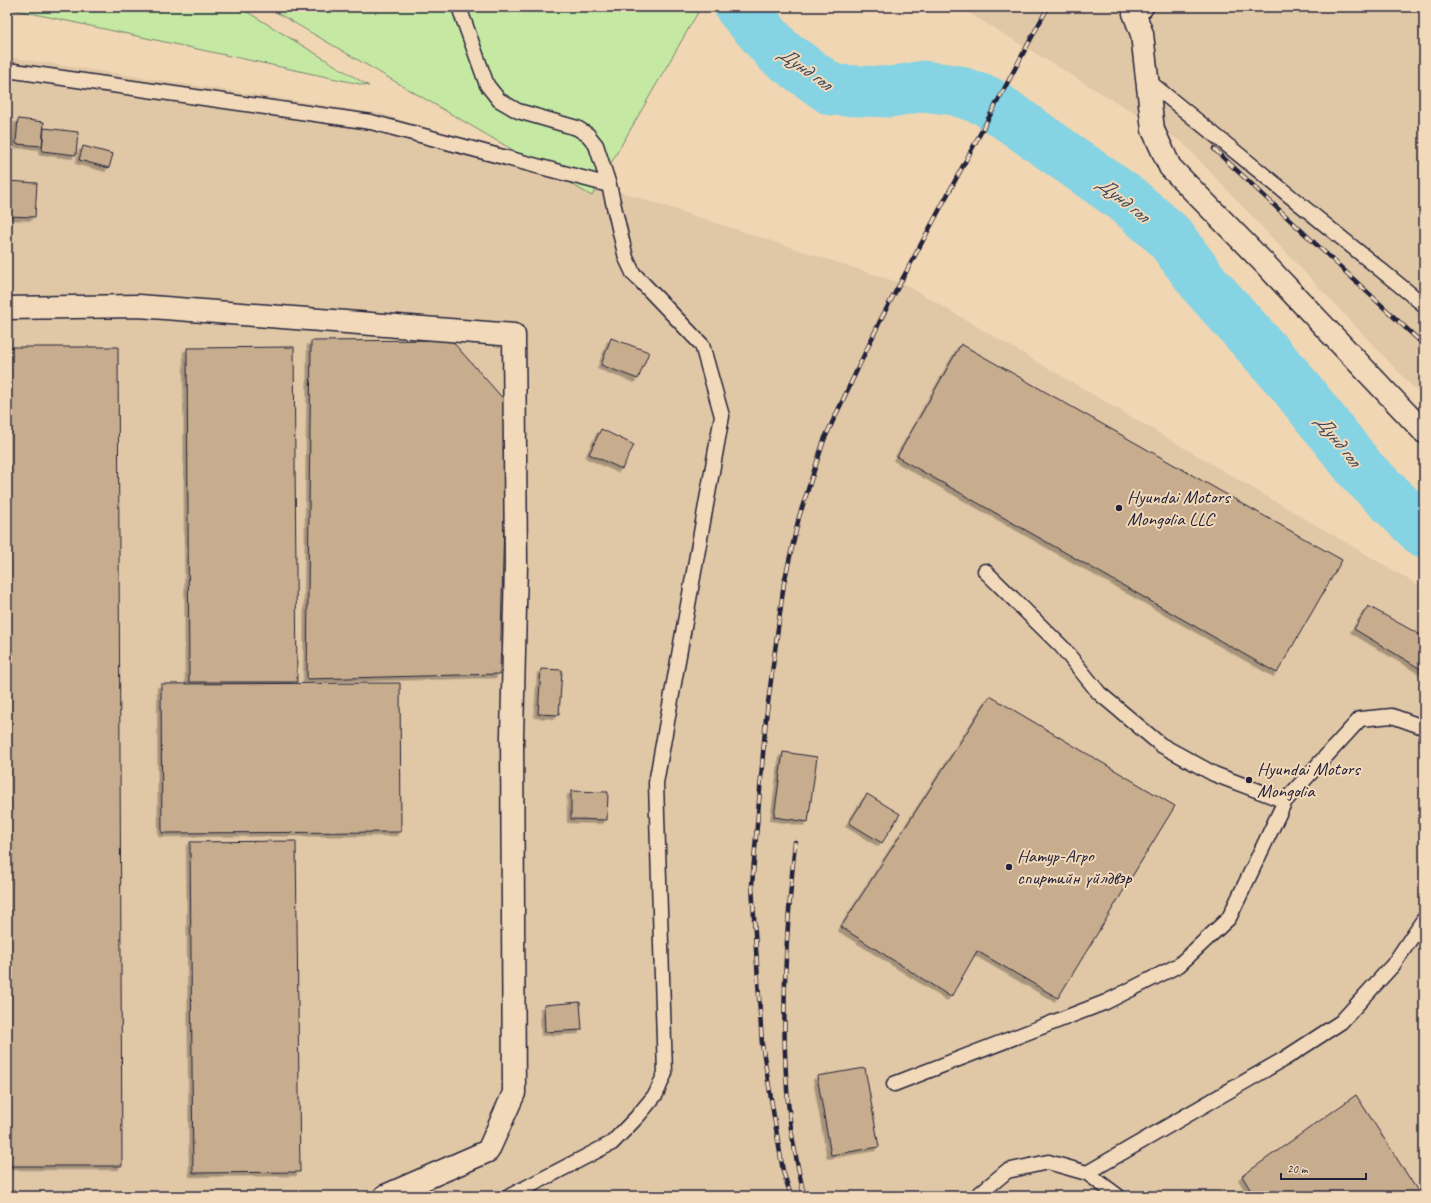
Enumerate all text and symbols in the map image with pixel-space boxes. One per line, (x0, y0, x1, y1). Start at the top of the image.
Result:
water label: Дунд гол (773, 40, 839, 97)
water label: Дунд гол (1091, 170, 1157, 229)
water label: Дунд гол (1309, 408, 1368, 473)
place label: Hyundai Motors Mongolia LLC (1127, 485, 1231, 531)
marker: Hyundai Motors Mongolia LLC (1114, 503, 1124, 513)
place label: Hyundai Motors Mongolia (1257, 757, 1361, 803)
marker: Hyundai Motors Mongolia (1244, 775, 1254, 785)
place label: Натур-Агро спиртийн үйлдвэр (1017, 844, 1132, 890)
marker: Натур-Агро спиртийн үйлдвэр (1004, 862, 1014, 872)
scale bar (1281, 1155, 1366, 1181)
text: 20 m (1287, 1161, 1309, 1177)

